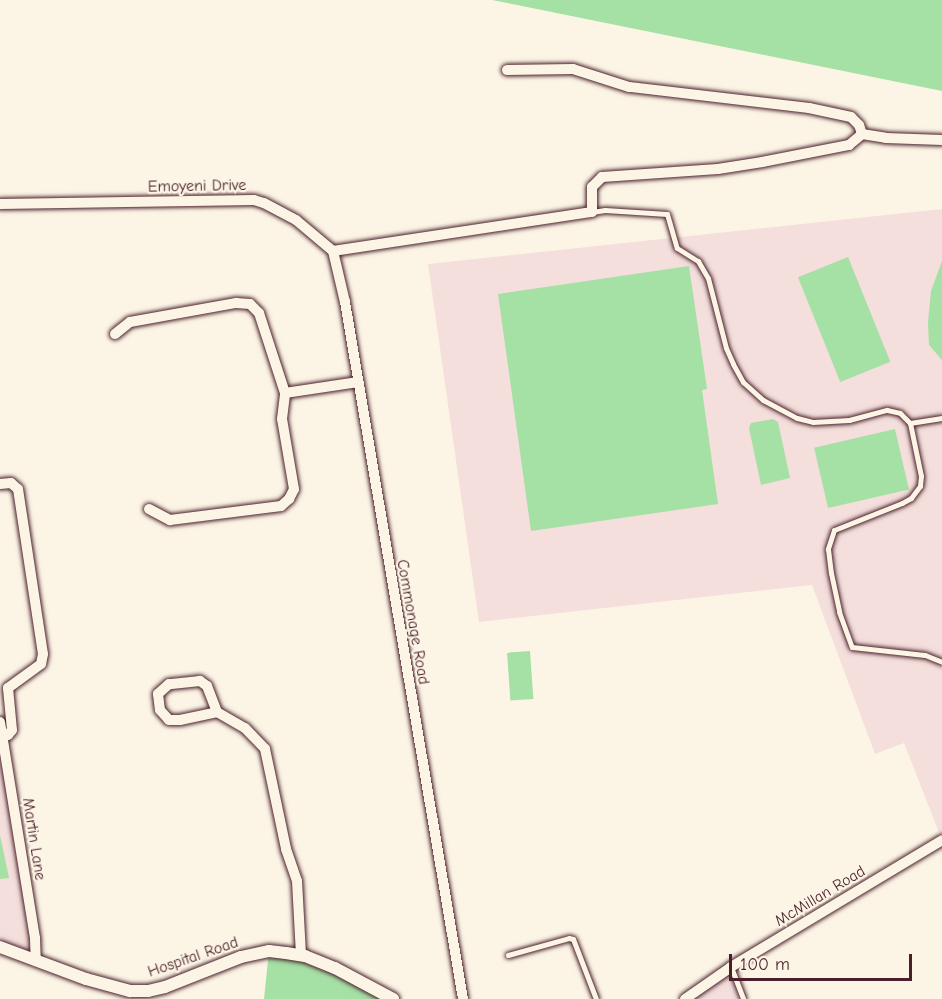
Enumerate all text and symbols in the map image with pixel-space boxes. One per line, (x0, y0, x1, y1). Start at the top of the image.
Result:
street label: Emoyeni Drive (148, 176, 246, 196)
street label: Commonage Road (393, 558, 433, 686)
street label: Martin Lane (18, 796, 50, 882)
street label: McMillan Road (771, 861, 869, 931)
street label: Hospital Road (145, 933, 241, 981)
scale bar (732, 942, 915, 980)
text: 100 m (740, 954, 790, 975)

